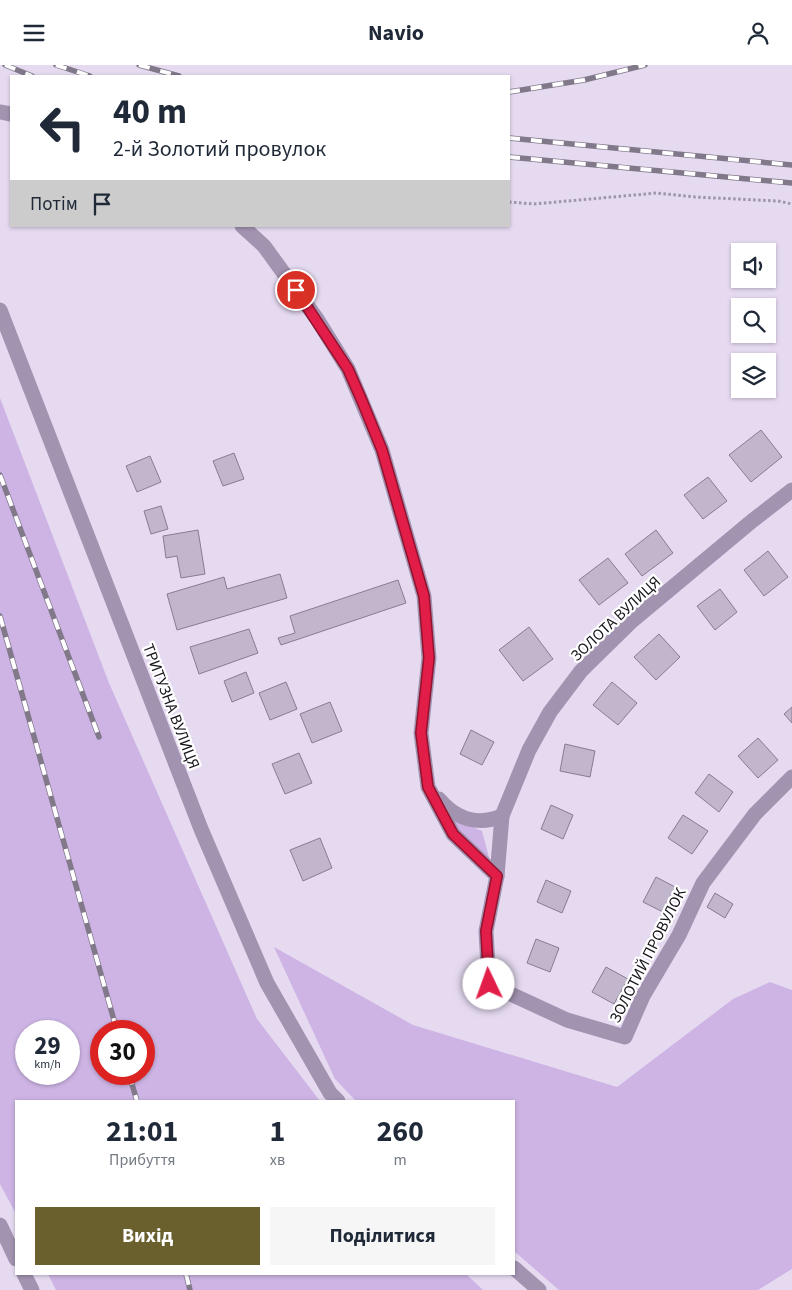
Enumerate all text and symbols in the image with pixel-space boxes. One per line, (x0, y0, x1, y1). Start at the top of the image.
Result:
text: Navio (368, 17, 424, 49)
icon: menu (20, 19, 48, 47)
icon: person (744, 19, 772, 47)
text: 40 m (113, 87, 187, 137)
icon: left (30, 95, 95, 160)
text: 2-й Золотий провулок (113, 133, 326, 165)
icon: arrive (88, 190, 116, 218)
text: Потім (30, 191, 78, 218)
map controls (731, 243, 776, 398)
button: sound (731, 243, 776, 288)
pin (275, 269, 317, 311)
icon: arrive (282, 276, 310, 304)
button: search (731, 298, 776, 343)
button: layers (731, 353, 776, 398)
street label: ЗОЛОТА ВУЛИЦЯ (566, 571, 666, 666)
street label: ТРИТУЗНА ВУЛИЦЯ (137, 641, 205, 772)
street label: ЗОЛОТИЙ ПРОВУЛОК (604, 883, 692, 1027)
position arrow (462, 957, 514, 1009)
speed limit sign: 30 (90, 1020, 155, 1085)
text: 29 (34, 1028, 61, 1064)
text: km/h (34, 1056, 61, 1073)
text: 21:01 (106, 1110, 178, 1153)
text: 1 (270, 1110, 285, 1153)
text: 260 (376, 1110, 424, 1153)
text: Прибуття (109, 1149, 175, 1171)
text: хв (270, 1149, 285, 1171)
text: m (394, 1149, 407, 1171)
button: Вихід (35, 1207, 260, 1265)
button: Поділитися (270, 1207, 495, 1265)

